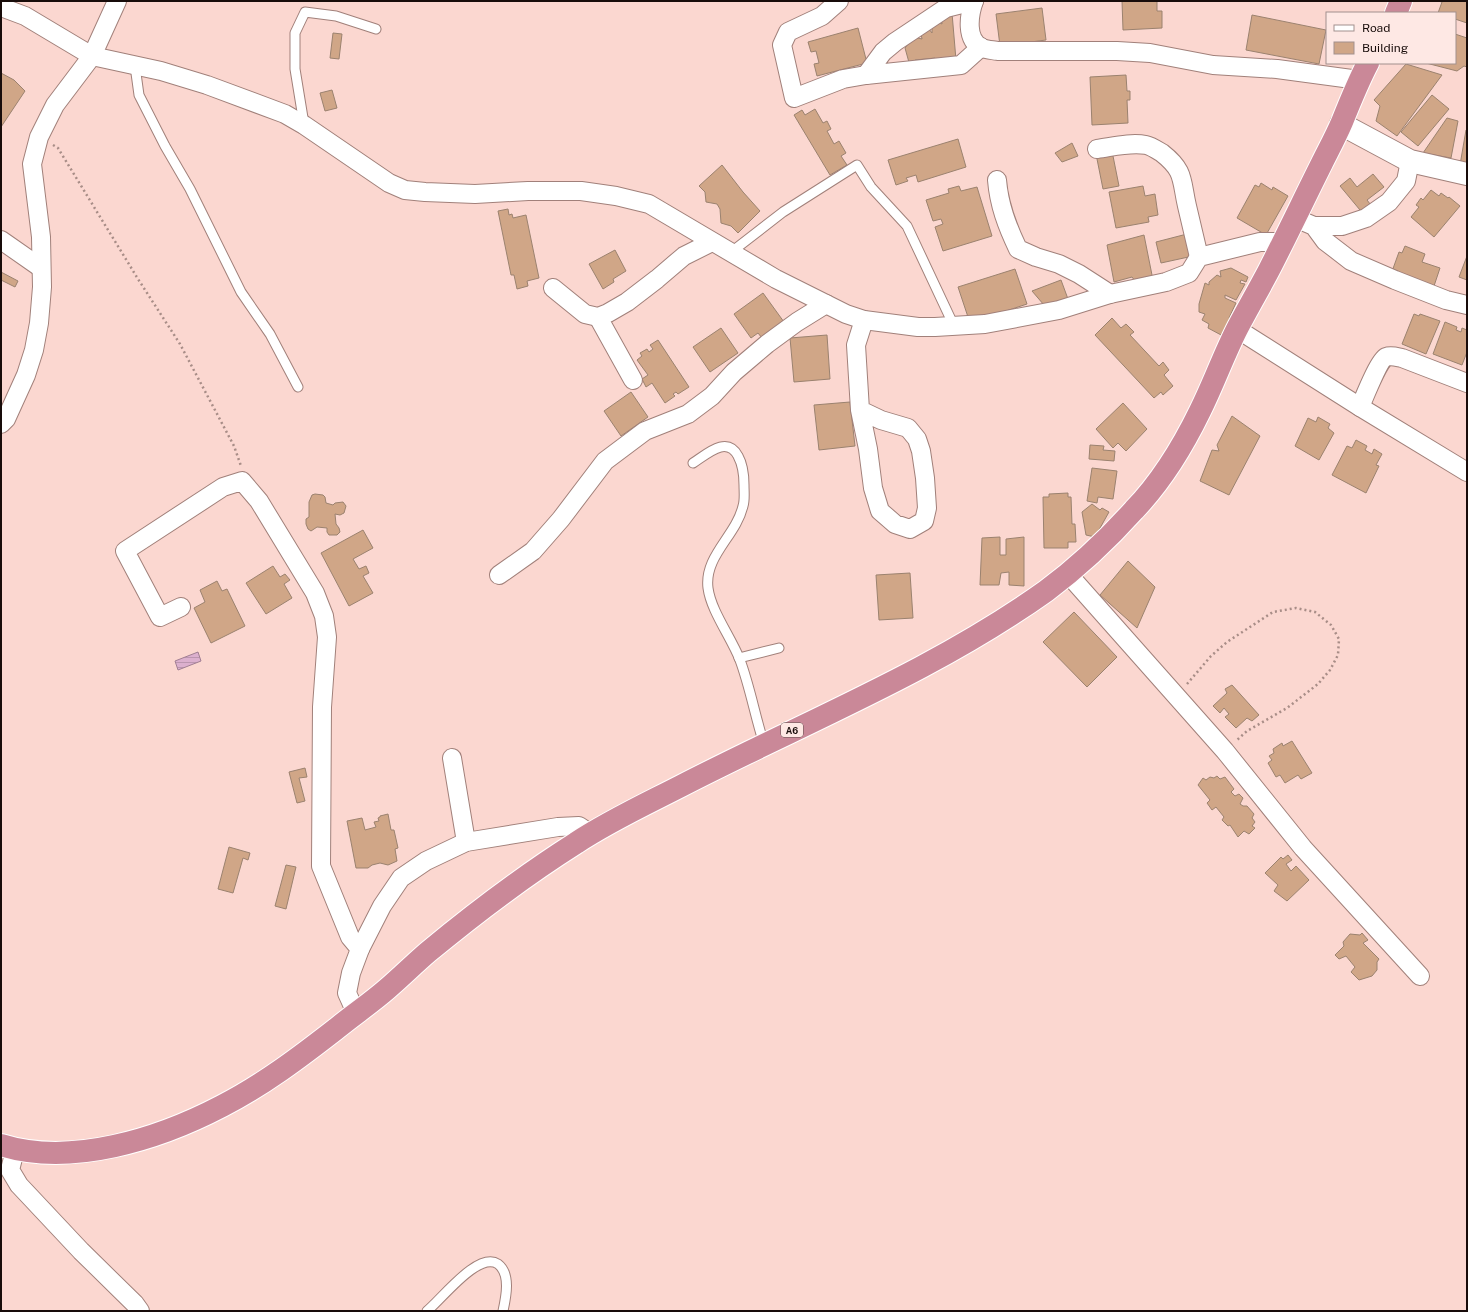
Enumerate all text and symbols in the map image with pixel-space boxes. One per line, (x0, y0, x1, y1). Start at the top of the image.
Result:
legend (1326, 12, 1456, 64)
text: Road (1362, 21, 1390, 35)
text: Building (1362, 41, 1408, 55)
road number: A6 (781, 723, 803, 737)

